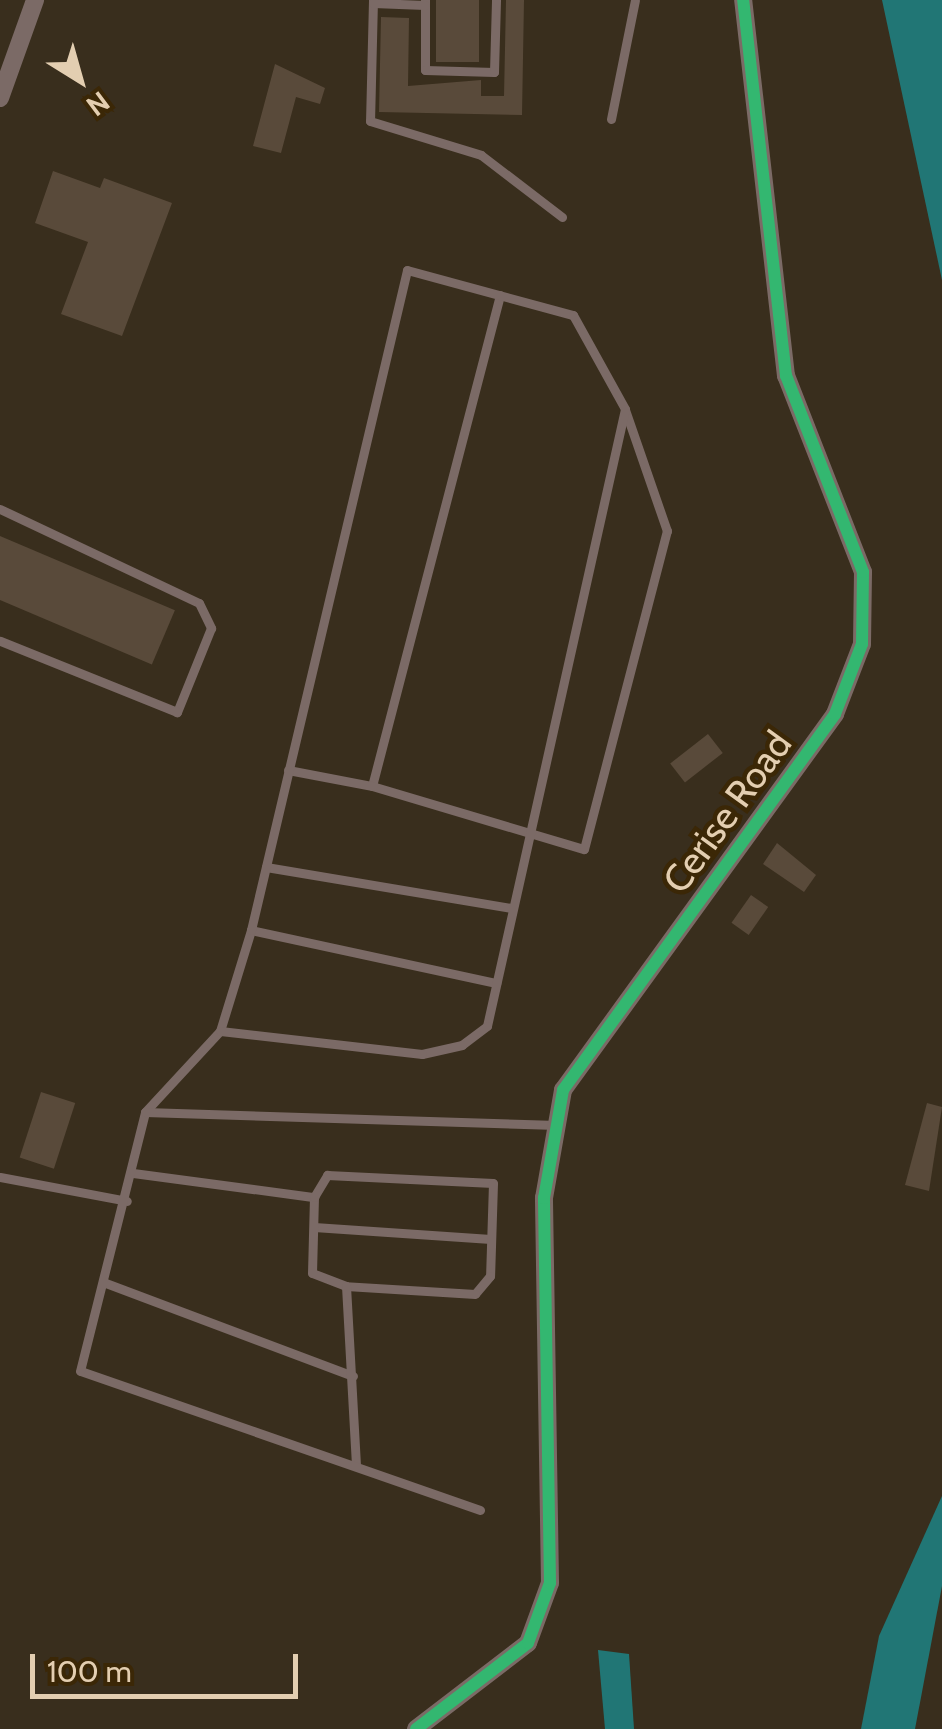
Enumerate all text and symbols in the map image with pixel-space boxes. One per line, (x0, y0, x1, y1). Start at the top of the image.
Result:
north arrow (30, 30, 130, 130)
text: N (80, 84, 116, 123)
street label: Cerise Road (653, 722, 801, 902)
scale bar (35, 1634, 302, 1696)
text: 100 m (47, 1653, 132, 1690)

